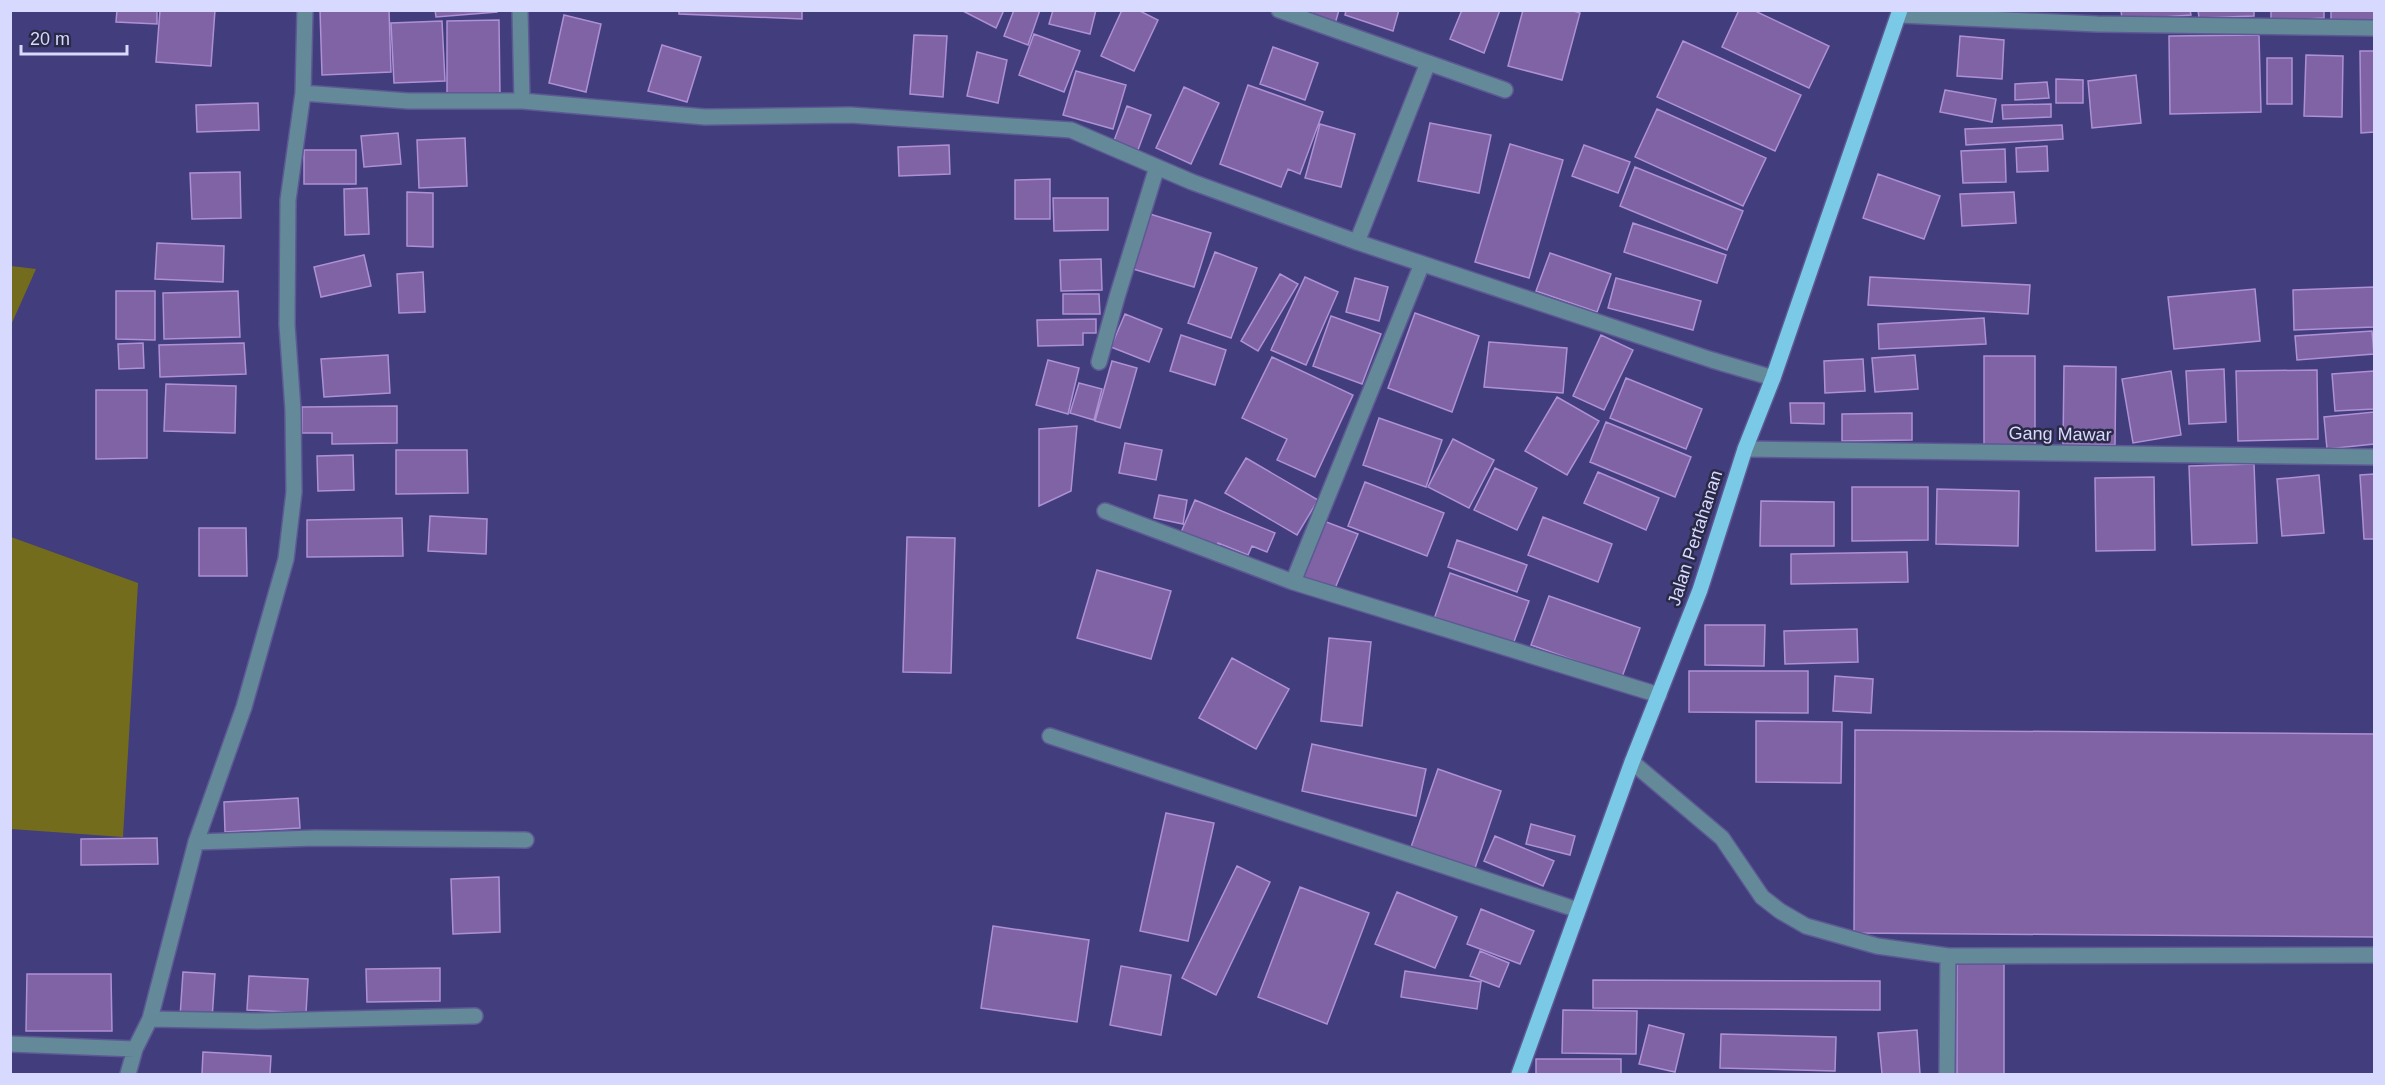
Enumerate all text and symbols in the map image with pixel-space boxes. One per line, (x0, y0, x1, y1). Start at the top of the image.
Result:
scale bar (21, 18, 128, 56)
text: 20 m (30, 29, 70, 49)
street label: Gang Mawar (2008, 423, 2112, 445)
street label: Jalan Pertahanan (1664, 468, 1726, 608)

